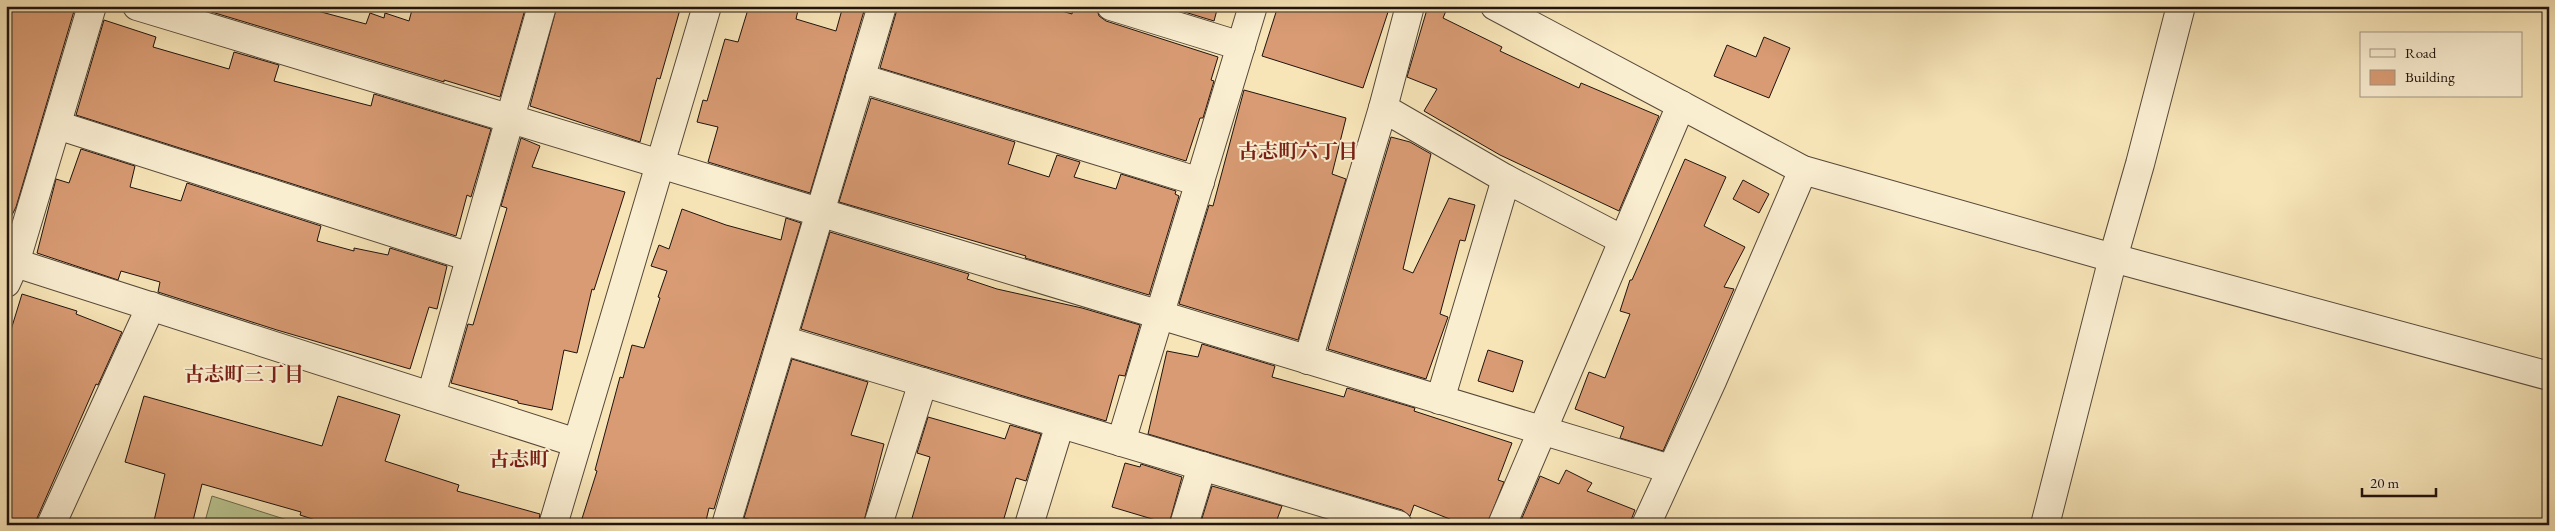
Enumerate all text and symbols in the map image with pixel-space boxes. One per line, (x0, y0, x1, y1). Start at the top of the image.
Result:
legend (2360, 32, 2522, 98)
text: Road (2405, 43, 2437, 62)
text: Building (2405, 67, 2455, 86)
district label: 古志町六丁目 (1238, 138, 1358, 164)
district label: 古志町三丁目 (184, 361, 304, 387)
district label: 古志町 (489, 446, 550, 472)
scale bar (2362, 466, 2436, 498)
text: 20 m (2370, 473, 2399, 492)

